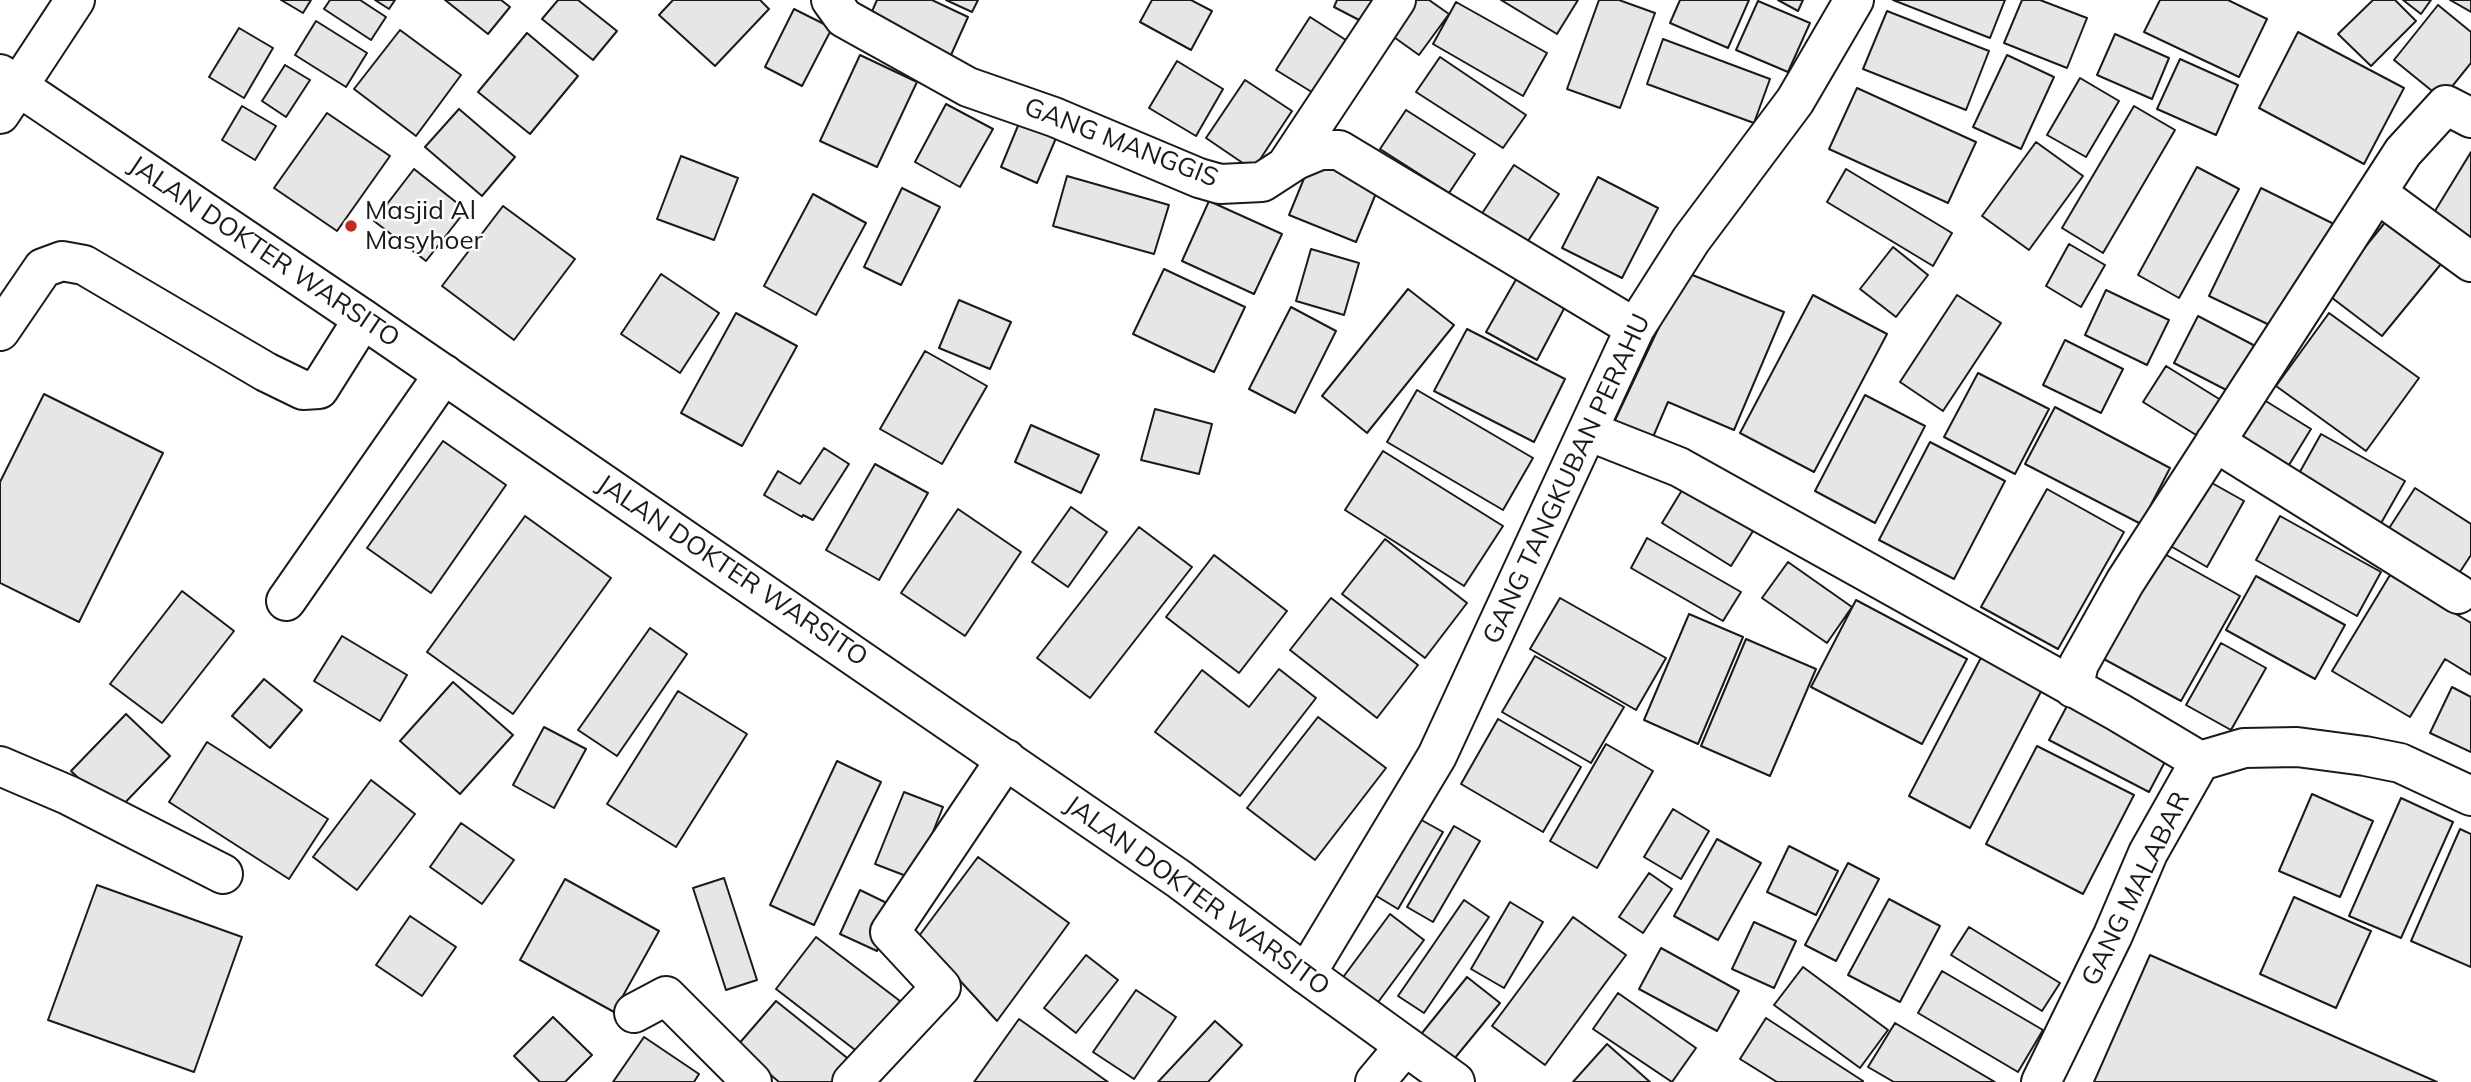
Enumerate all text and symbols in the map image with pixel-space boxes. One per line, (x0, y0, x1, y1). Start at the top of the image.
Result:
street label: GANG MANGGIS (1020, 92, 1222, 194)
street label: JALAN DOKTER WARSITO (123, 150, 405, 354)
place label: Masjid Al Masyhoer (365, 195, 483, 256)
marker: Masjid Al Masyhoer (343, 218, 359, 234)
street label: GANG TANGKUBAN PERAHU (1477, 309, 1657, 649)
street label: JALAN DOKTER WARSITO (591, 469, 873, 673)
street label: GANG MALABAR (2075, 787, 2197, 991)
street label: JALAN DOKTER WARSITO (1059, 789, 1335, 1003)

